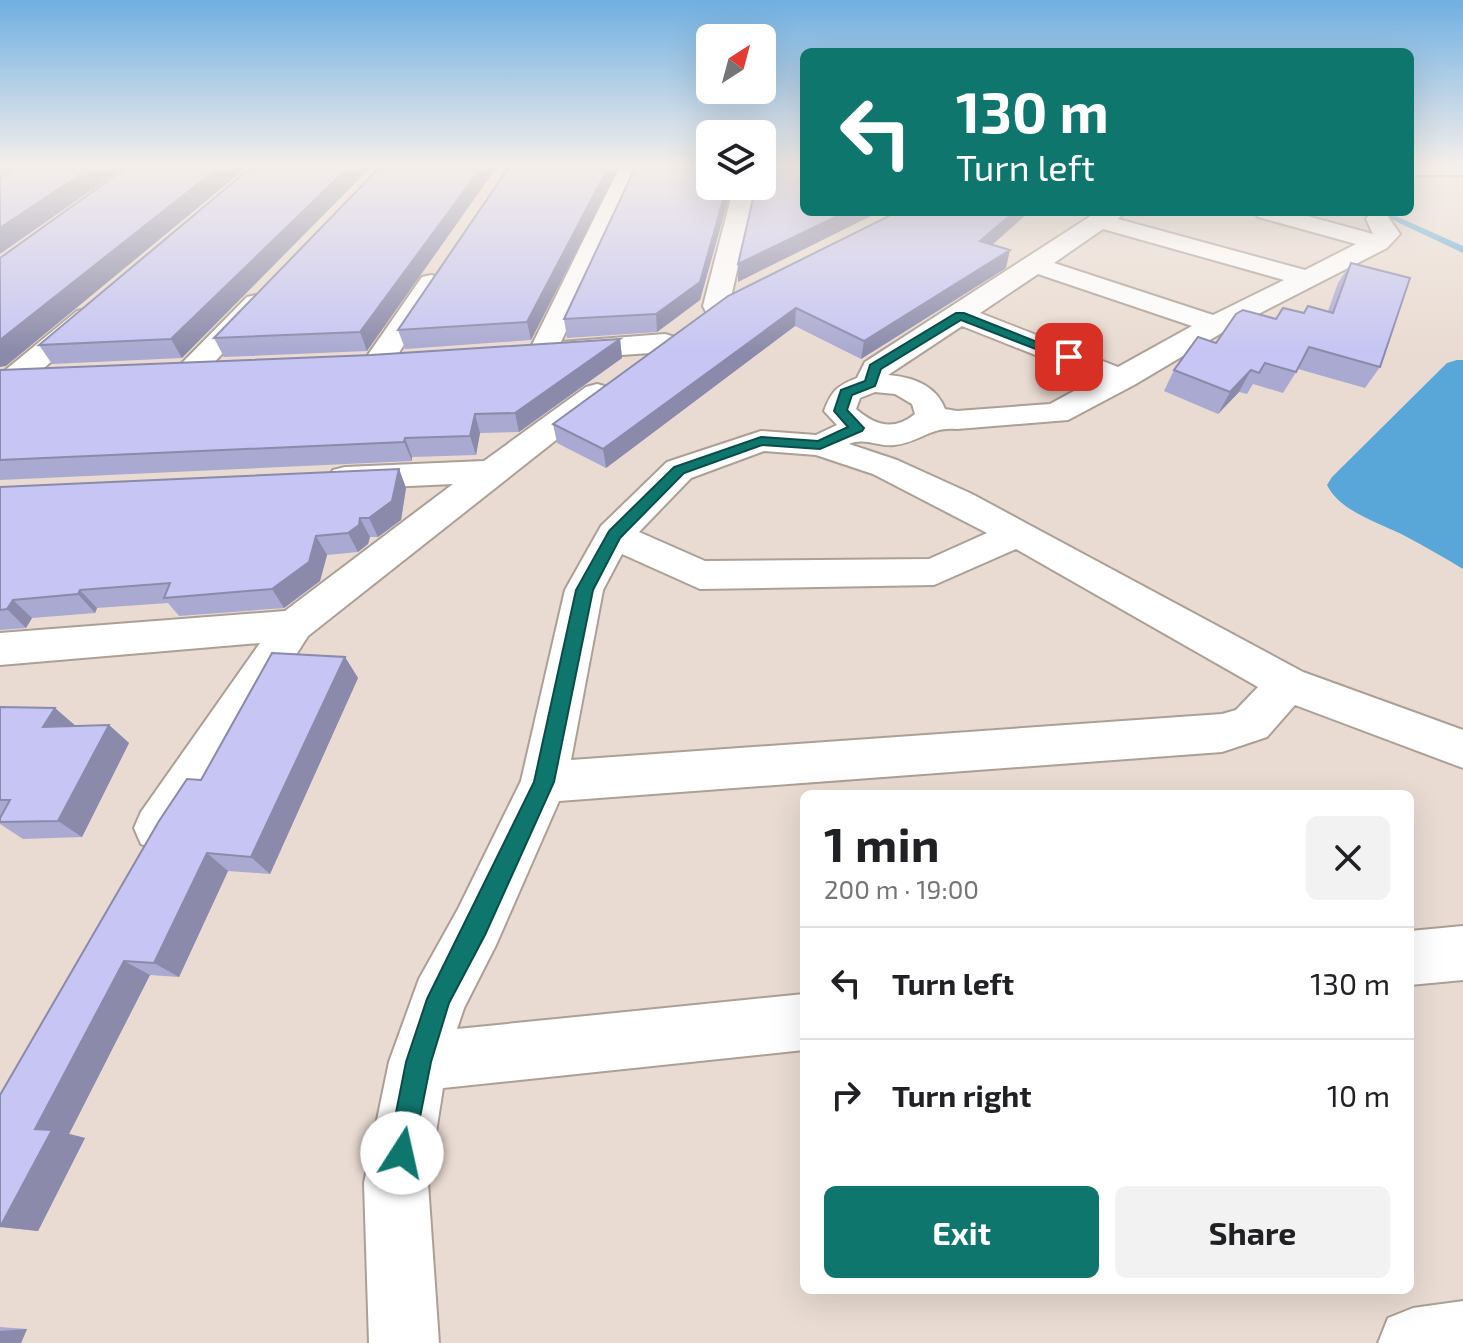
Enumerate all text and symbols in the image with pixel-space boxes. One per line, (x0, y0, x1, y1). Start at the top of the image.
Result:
north arrow (696, 24, 776, 104)
map controls (696, 24, 776, 200)
text: 130 m (956, 77, 1109, 144)
icon: left (824, 80, 928, 184)
button: layers (696, 120, 776, 200)
text: Turn left (956, 145, 1095, 188)
pin (1035, 323, 1103, 391)
icon: arrive (1047, 335, 1091, 379)
text: 1 min (824, 814, 940, 872)
button: close (1306, 816, 1390, 900)
text: 200 m · 19:00 (824, 873, 979, 904)
icon: left (824, 961, 868, 1005)
text: Turn left (892, 965, 1014, 1001)
text: 130 m (1310, 965, 1390, 1001)
icon: right (824, 1073, 868, 1117)
text: Turn right (892, 1077, 1032, 1113)
text: 10 m (1327, 1077, 1390, 1113)
position arrow (360, 1111, 444, 1195)
button: Exit (824, 1186, 1099, 1278)
button: Share (1115, 1186, 1390, 1278)

